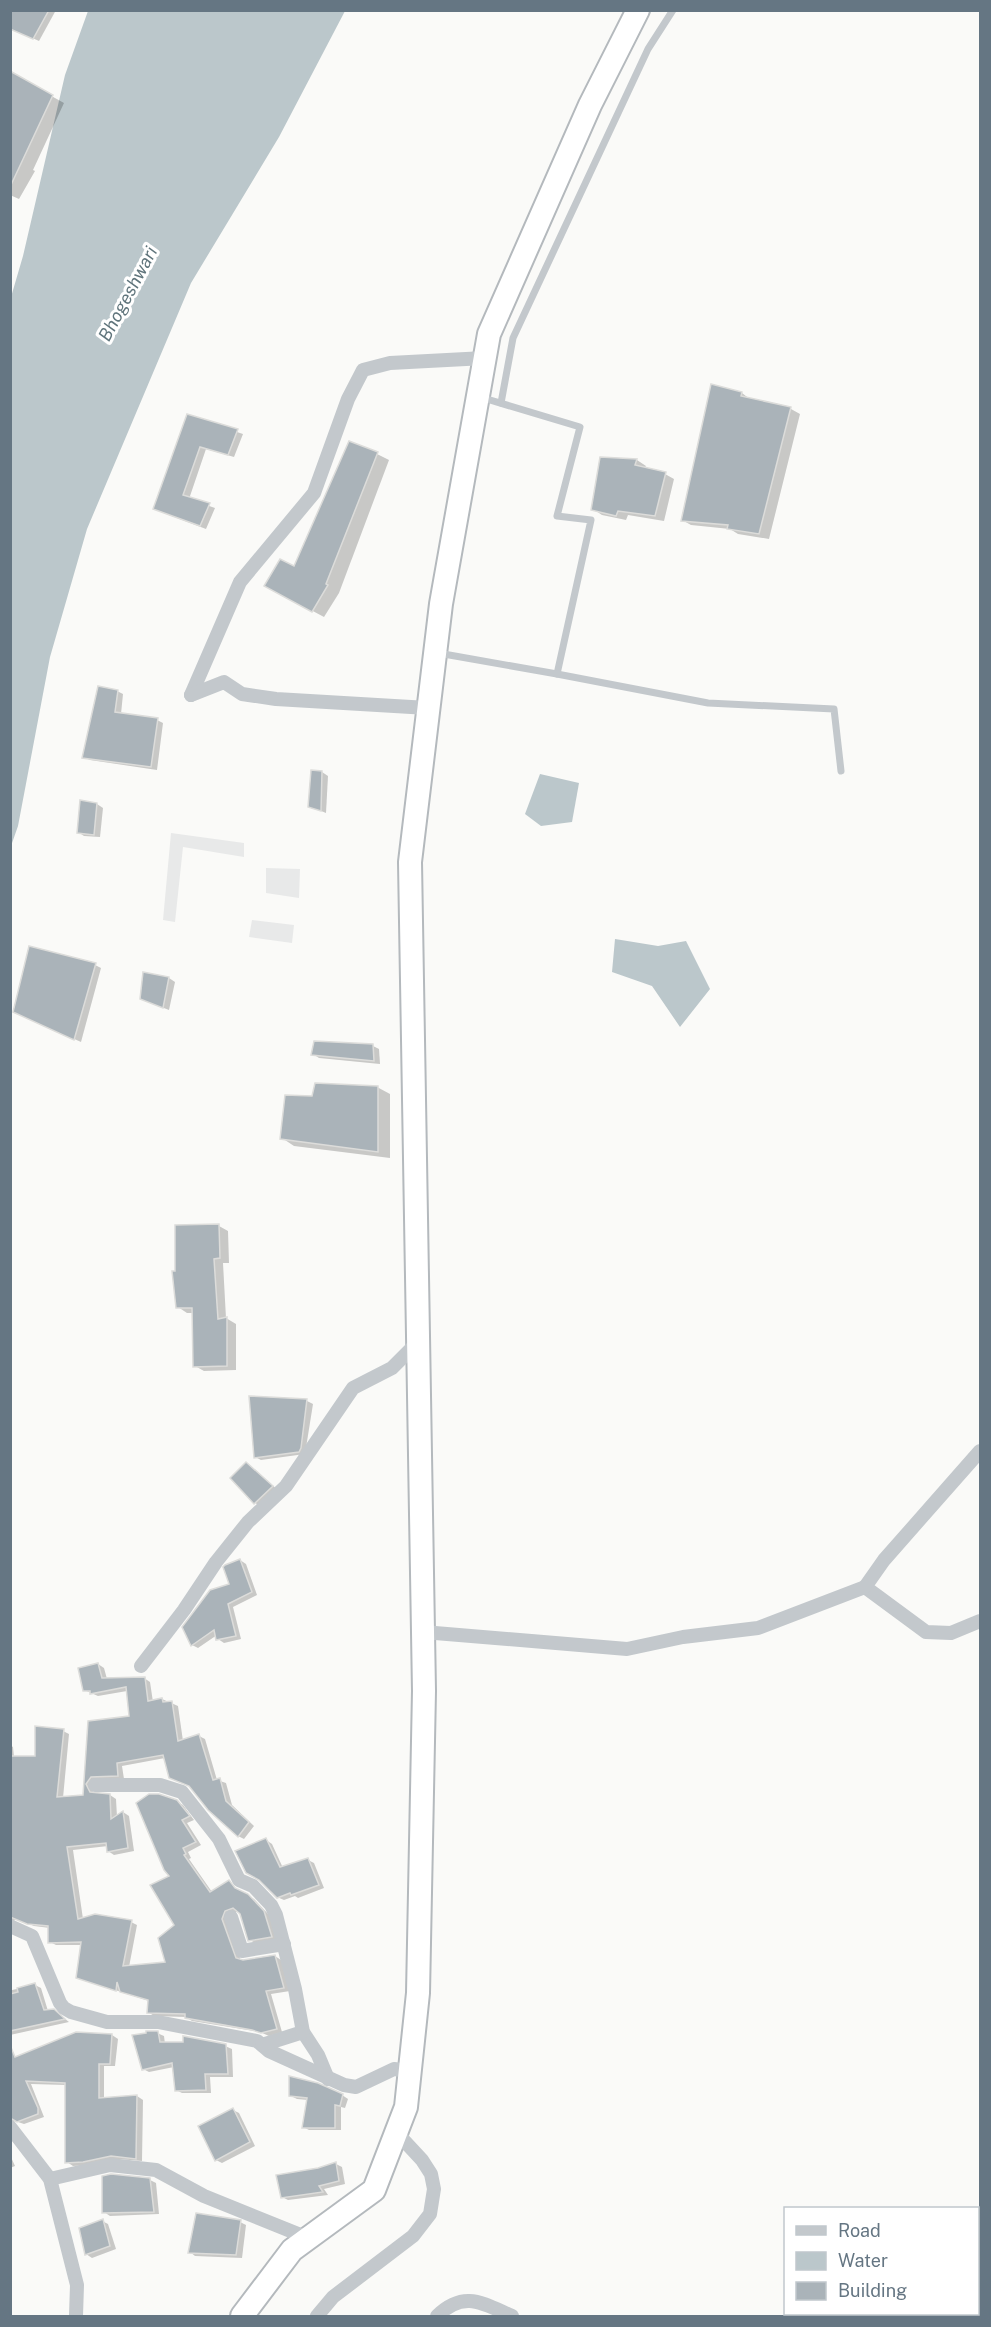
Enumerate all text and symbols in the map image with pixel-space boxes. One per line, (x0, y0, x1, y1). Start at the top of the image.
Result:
water label: Bhogeshwari (94, 242, 162, 345)
legend (784, 2207, 979, 2315)
text: Road (838, 2220, 881, 2241)
text: Water (838, 2250, 888, 2271)
text: Building (838, 2280, 907, 2301)

